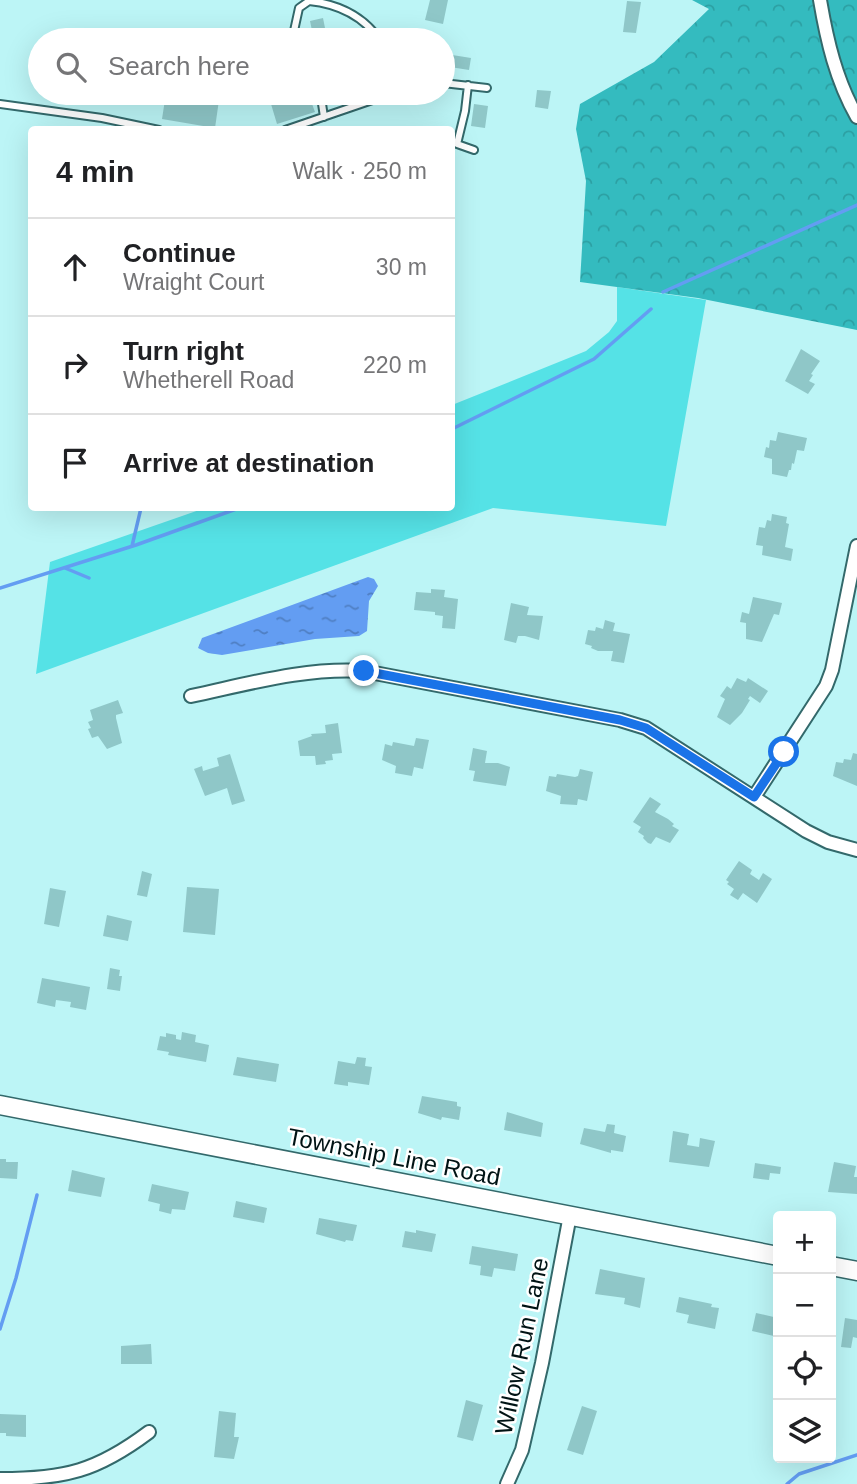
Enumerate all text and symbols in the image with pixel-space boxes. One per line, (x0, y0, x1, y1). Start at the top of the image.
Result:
search box (28, 28, 455, 105)
icon: search (52, 48, 90, 86)
text: Search here (108, 51, 250, 81)
text: 4 min (56, 155, 134, 188)
text: Walk · 250 m (292, 158, 427, 184)
text: Continue (123, 238, 236, 268)
icon: ahead (56, 248, 94, 286)
text: 30 m (376, 254, 427, 280)
text: Wraight Court (123, 269, 264, 295)
text: Turn right (123, 336, 244, 366)
icon: right (56, 346, 94, 384)
text: 220 m (363, 352, 427, 378)
text: Whetherell Road (123, 367, 294, 393)
icon: arrive (56, 444, 94, 482)
text: Arrive at destination (123, 448, 374, 478)
route end (348, 655, 379, 686)
route start (768, 736, 799, 767)
street label: Township Line Road (285, 1123, 503, 1190)
map controls (773, 1211, 836, 1463)
button: + (773, 1211, 836, 1274)
street label: Willow Run Lane (490, 1255, 553, 1437)
button: − (773, 1274, 836, 1337)
button: locate (773, 1337, 836, 1400)
button: layers (773, 1400, 836, 1463)

